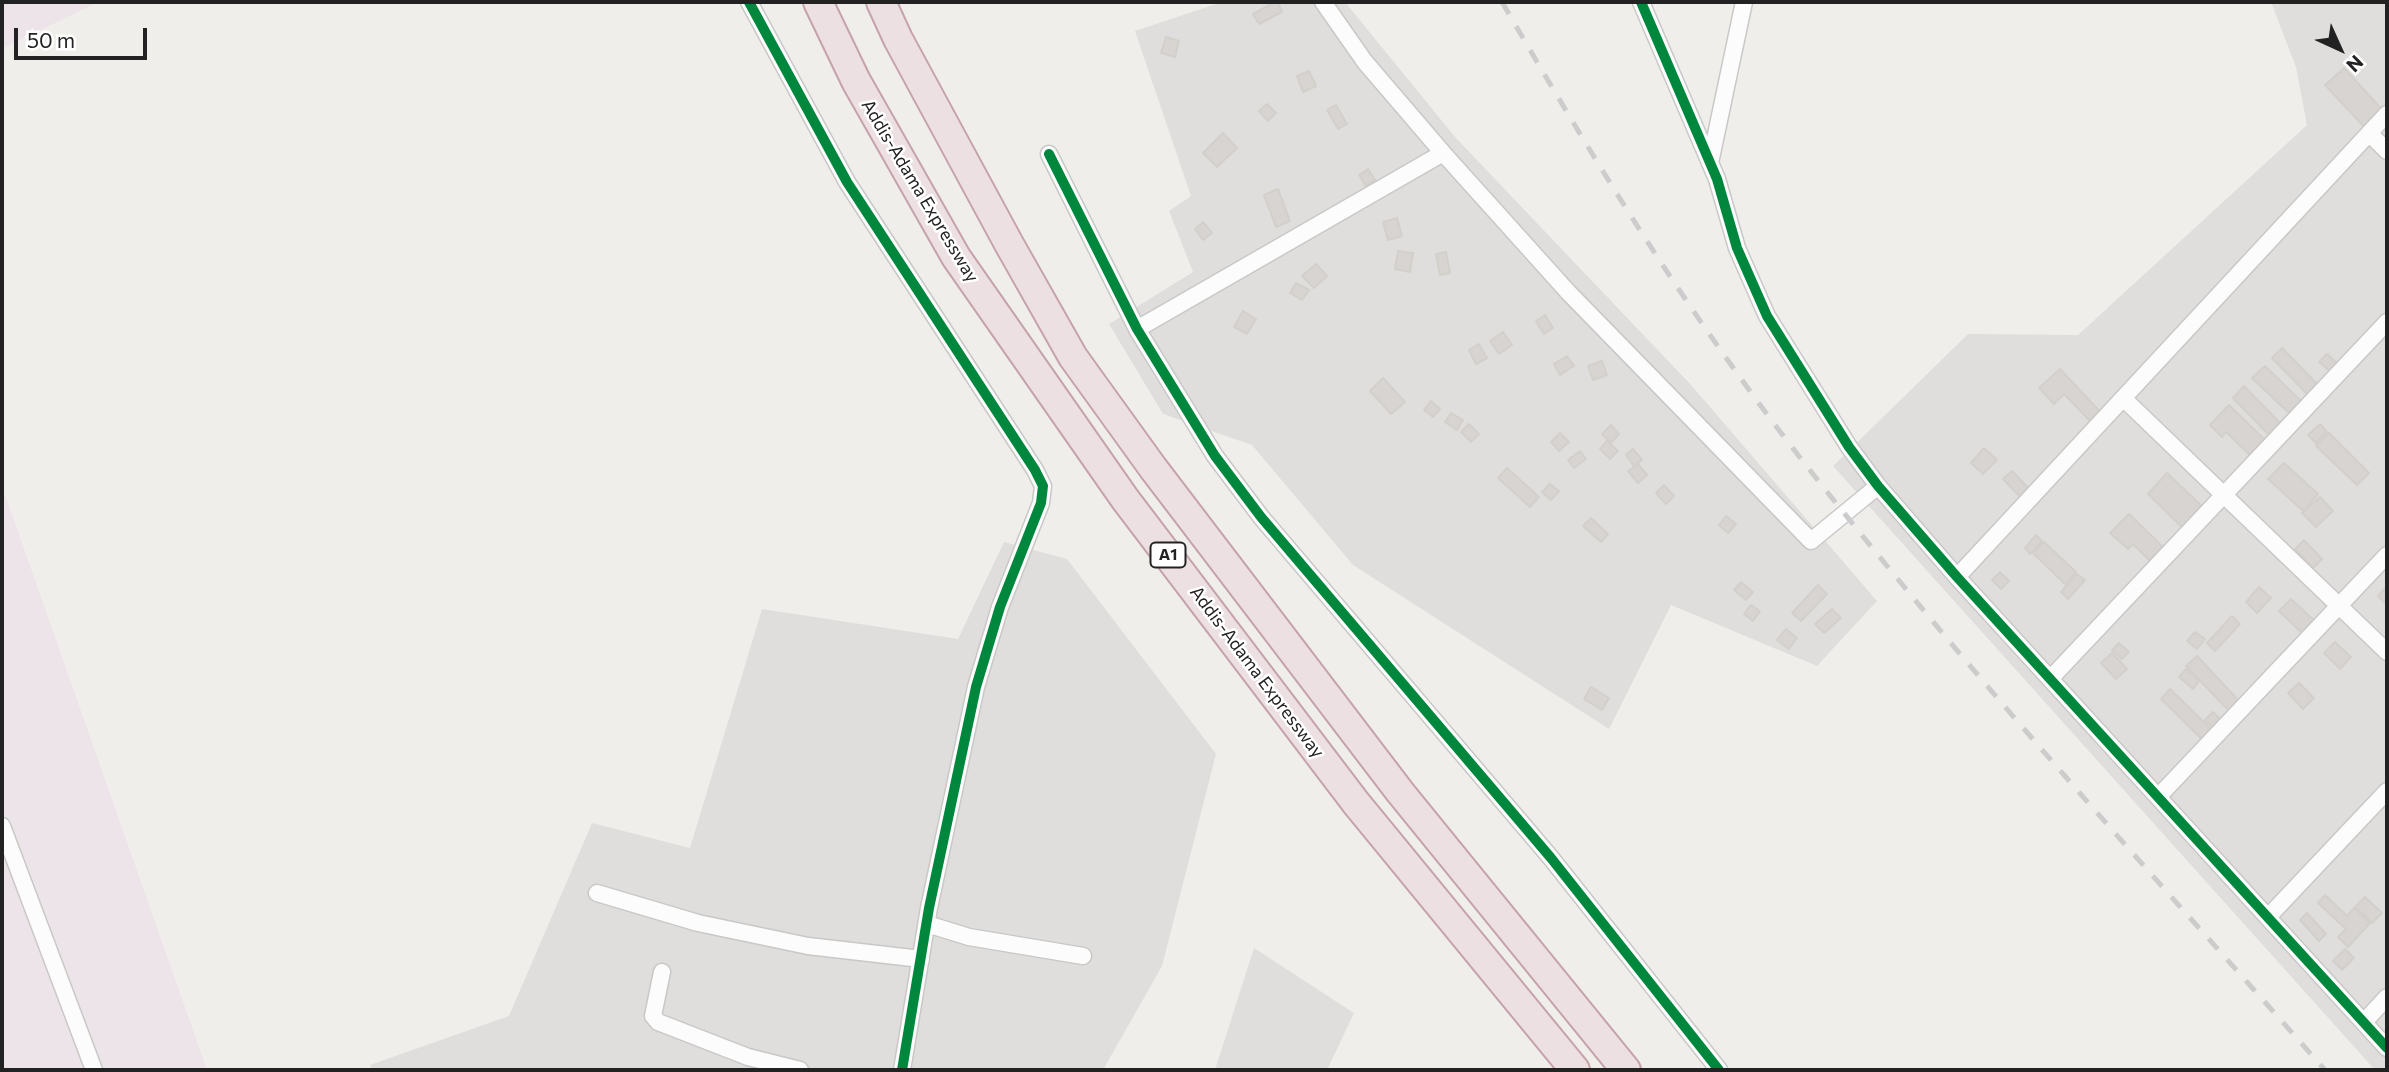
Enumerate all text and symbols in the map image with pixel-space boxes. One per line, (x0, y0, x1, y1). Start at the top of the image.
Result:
scale bar (18, 14, 150, 58)
north arrow (2305, 14, 2375, 84)
text: 50 m (27, 27, 75, 52)
text: N (2342, 51, 2368, 77)
street label: Addis-Adama Expressway (857, 96, 983, 286)
road number: A1 (1150, 542, 1186, 568)
street label: Addis-Adama Expressway (1185, 582, 1329, 762)

